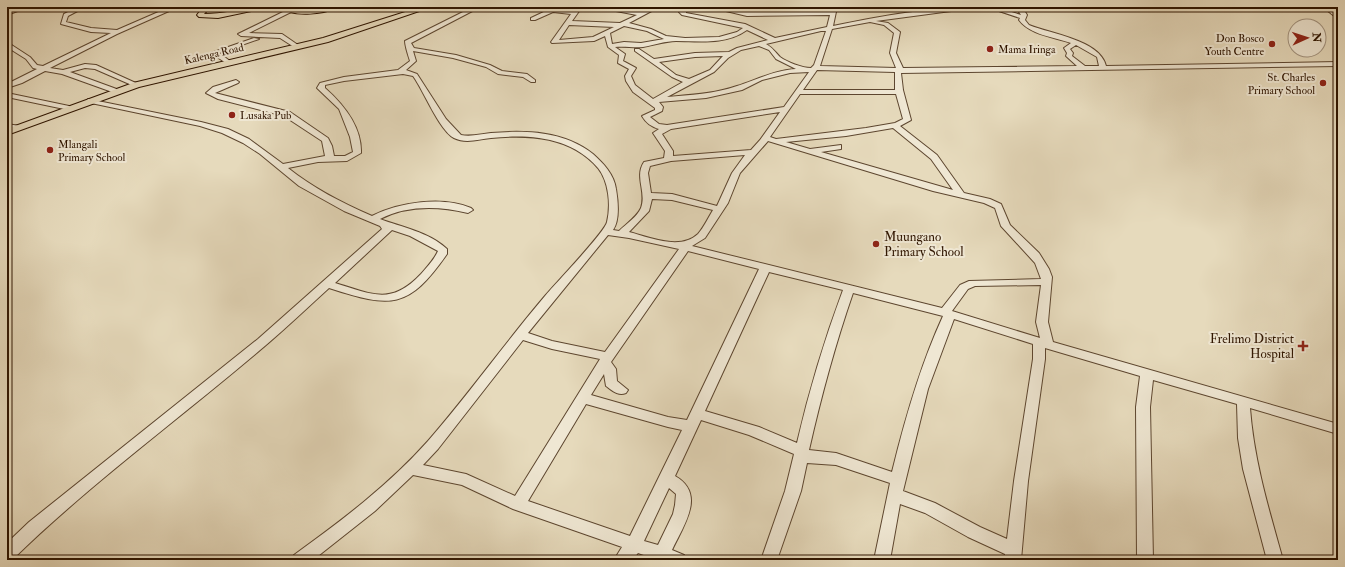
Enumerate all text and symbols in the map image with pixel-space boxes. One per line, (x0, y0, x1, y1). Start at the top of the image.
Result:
north arrow (1287, 18, 1327, 58)
text: N (1310, 31, 1323, 44)
place label: Don Bosco Youth Centre (1204, 32, 1264, 58)
marker: Don Bosco Youth Centre (1267, 39, 1277, 49)
street label: Kalenga Road (183, 41, 246, 67)
place label: Mama Iringa (998, 43, 1056, 56)
marker: Mama Iringa (985, 44, 995, 54)
place label: St. Charles Primary School (1248, 71, 1315, 98)
marker: St. Charles Primary School (1318, 78, 1328, 88)
place label: Lusaka Pub (240, 109, 292, 122)
marker: Lusaka Pub (227, 110, 237, 120)
place label: Mlangali Primary School (58, 138, 126, 165)
marker: Mlangali Primary School (45, 145, 55, 155)
place label: Muungano Primary School (884, 229, 964, 261)
marker: Muungano Primary School (871, 239, 881, 249)
place label: Frelimo District Hospital (1210, 331, 1295, 363)
marker: Frelimo District Hospital (1297, 340, 1309, 352)

